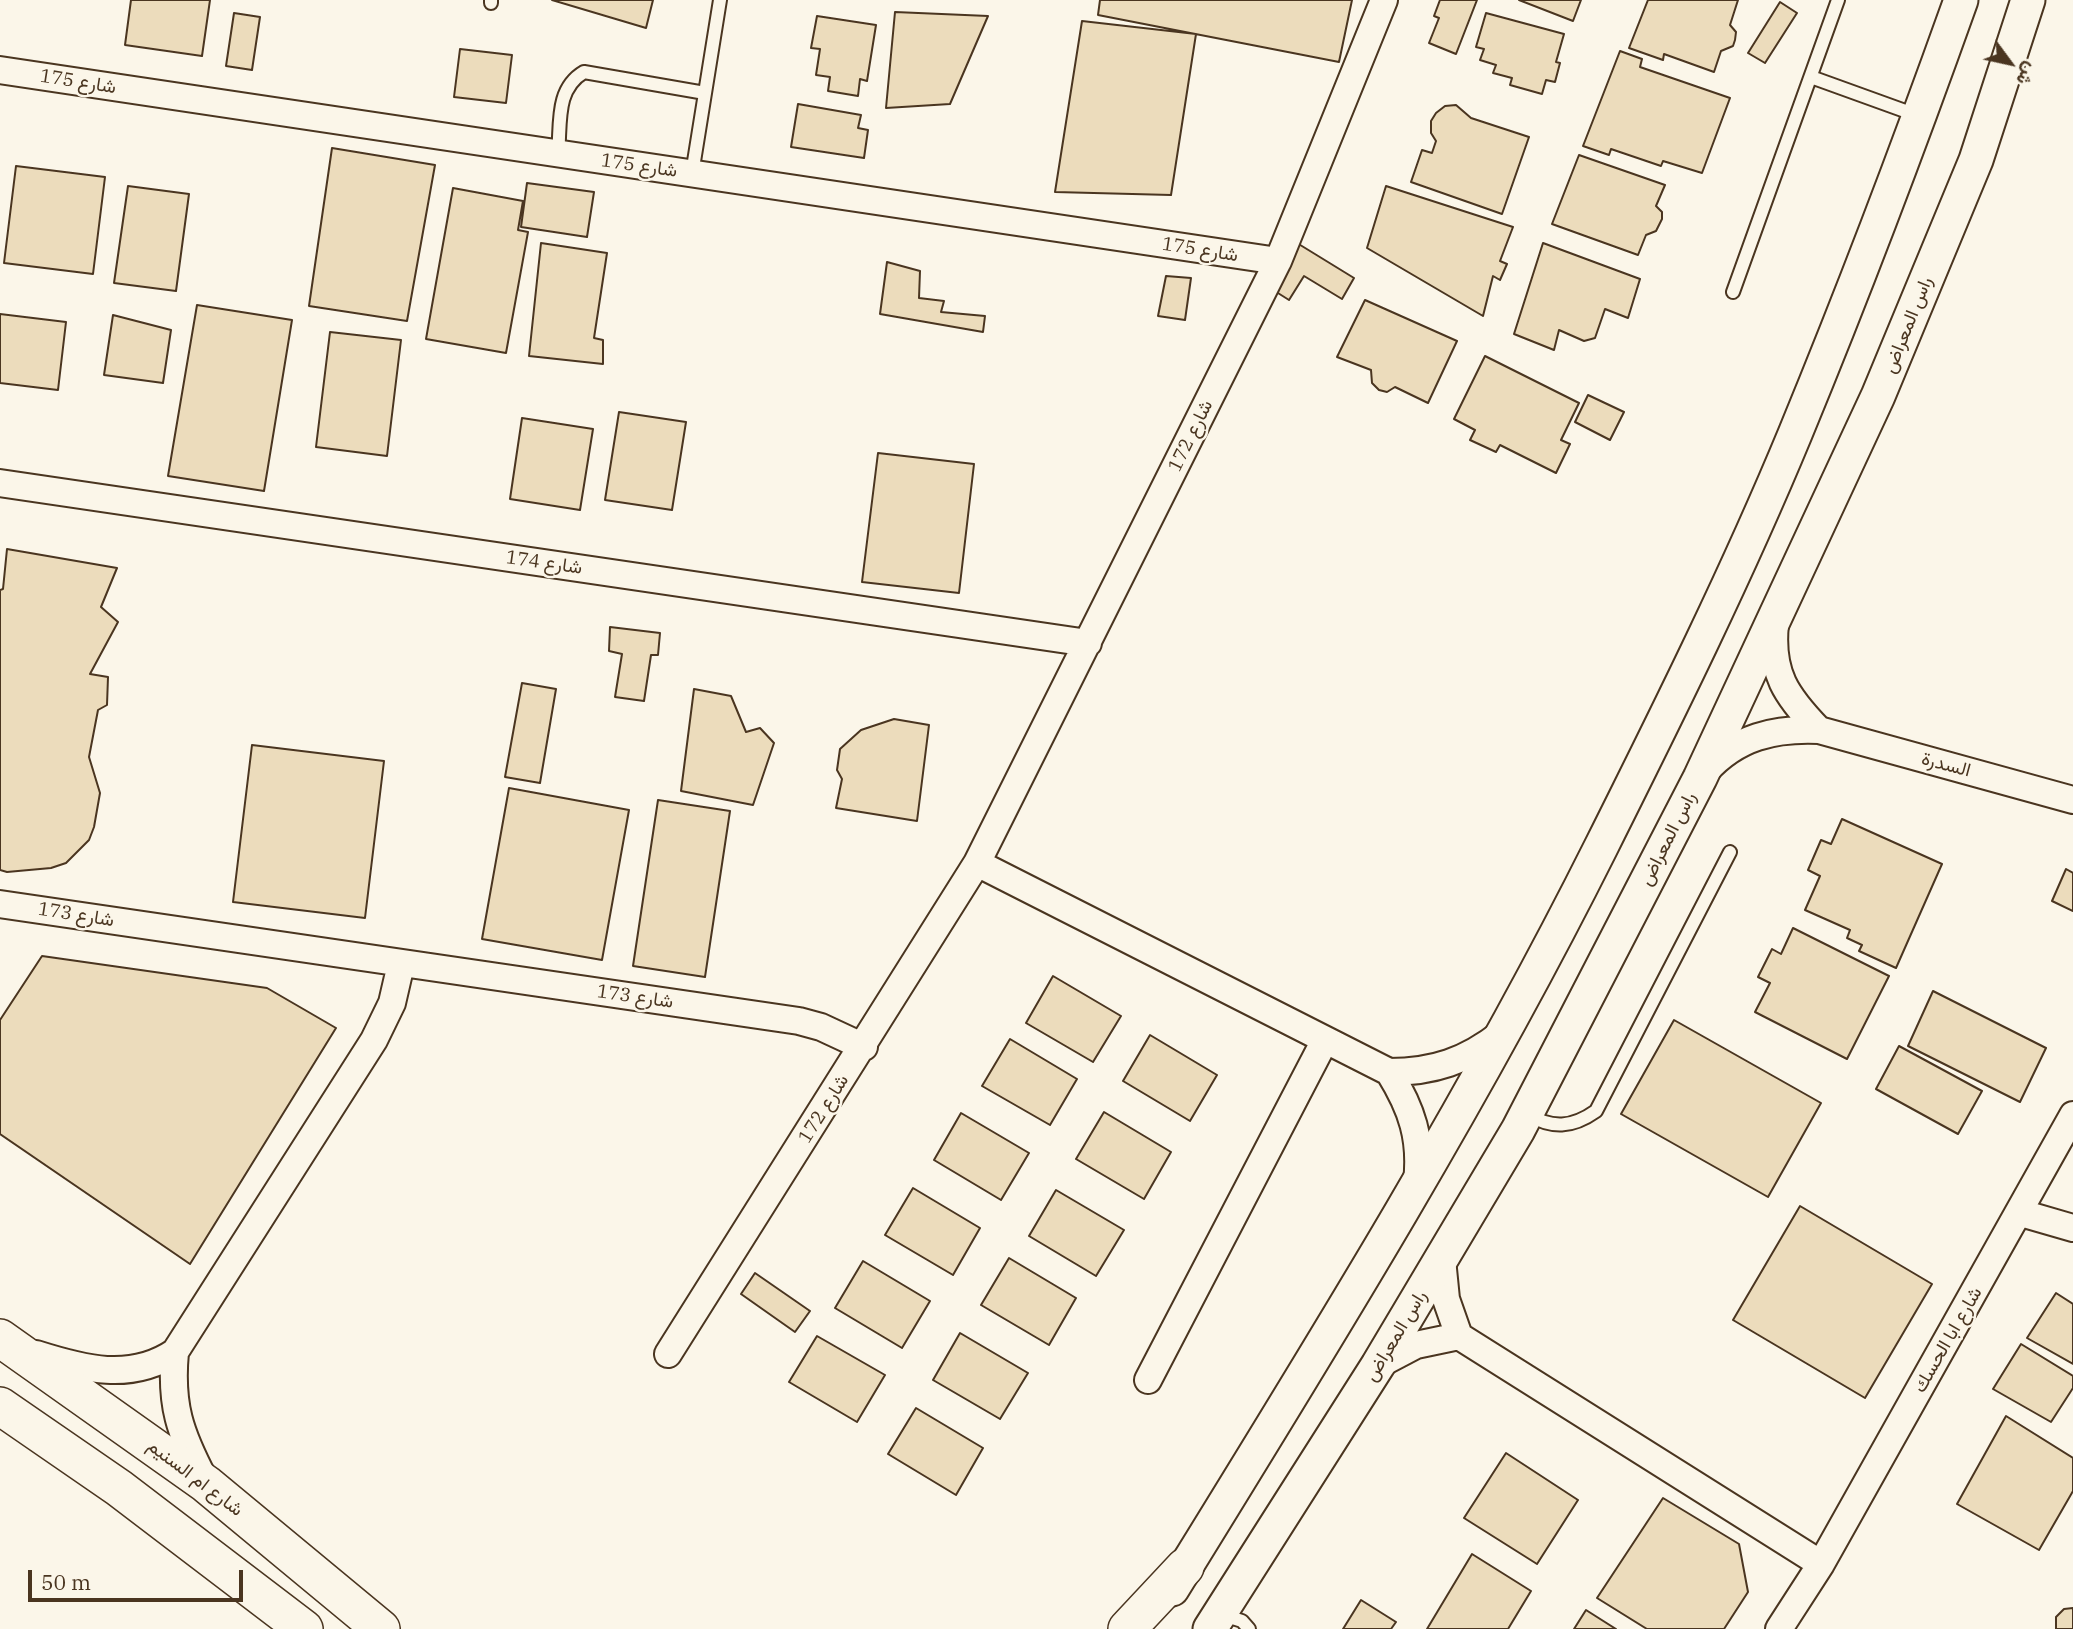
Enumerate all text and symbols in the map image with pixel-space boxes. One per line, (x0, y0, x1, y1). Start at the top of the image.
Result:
north arrow (1975, 28, 2045, 98)
text: ش (2011, 58, 2044, 91)
street label: شارع 175 (38, 65, 118, 99)
street label: شارع 175 (599, 149, 679, 183)
street label: شارع 175 (1160, 233, 1240, 267)
street label: راس المعراض (1878, 273, 1938, 377)
street label: شارع 172 (1164, 396, 1218, 476)
street label: شارع 174 (504, 546, 584, 580)
street label: السدرة (1919, 748, 1973, 782)
street label: راس المعراض (1635, 788, 1701, 890)
street label: شارع 173 (36, 898, 116, 932)
street label: شارع 173 (595, 980, 675, 1014)
street label: شارع 172 (794, 1070, 854, 1148)
street label: شارع ابا الحسك (1909, 1283, 1987, 1397)
street label: راس المعراض (1360, 1286, 1432, 1386)
street label: شارع ام السنيم (143, 1435, 247, 1521)
scale bar (32, 1556, 247, 1600)
text: 50 m (41, 1568, 91, 1596)

